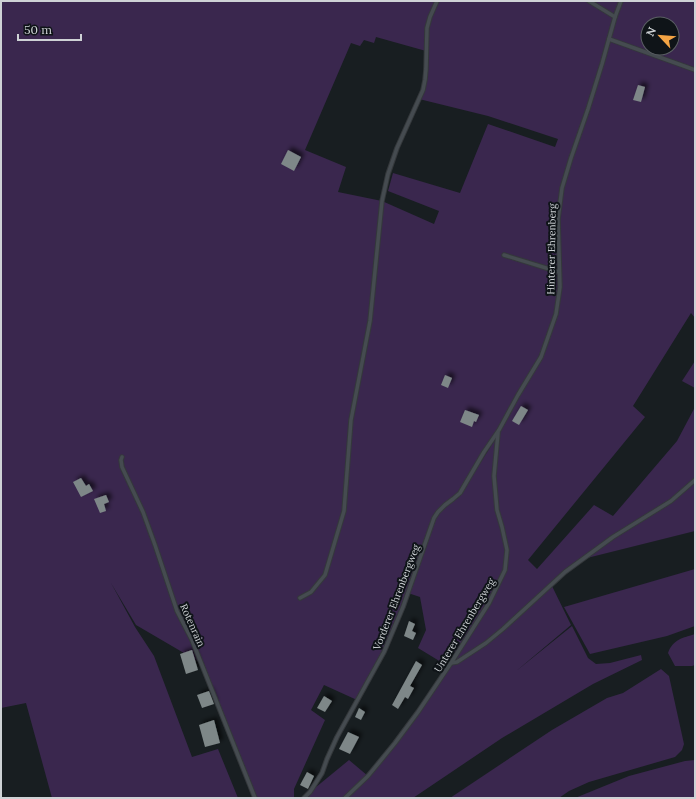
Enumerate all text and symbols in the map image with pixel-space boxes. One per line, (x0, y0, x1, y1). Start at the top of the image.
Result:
scale bar (18, 16, 81, 42)
north arrow (640, 16, 680, 56)
text: 50 m (24, 22, 52, 37)
text: N (643, 24, 659, 39)
street label: Hinterer Ehrenberg (544, 203, 559, 295)
street label: Vorderer Ehrenbergweg (370, 542, 423, 653)
street label: Unterer Ehrenbergweg (431, 575, 498, 675)
street label: Rotenrain (177, 602, 208, 649)

